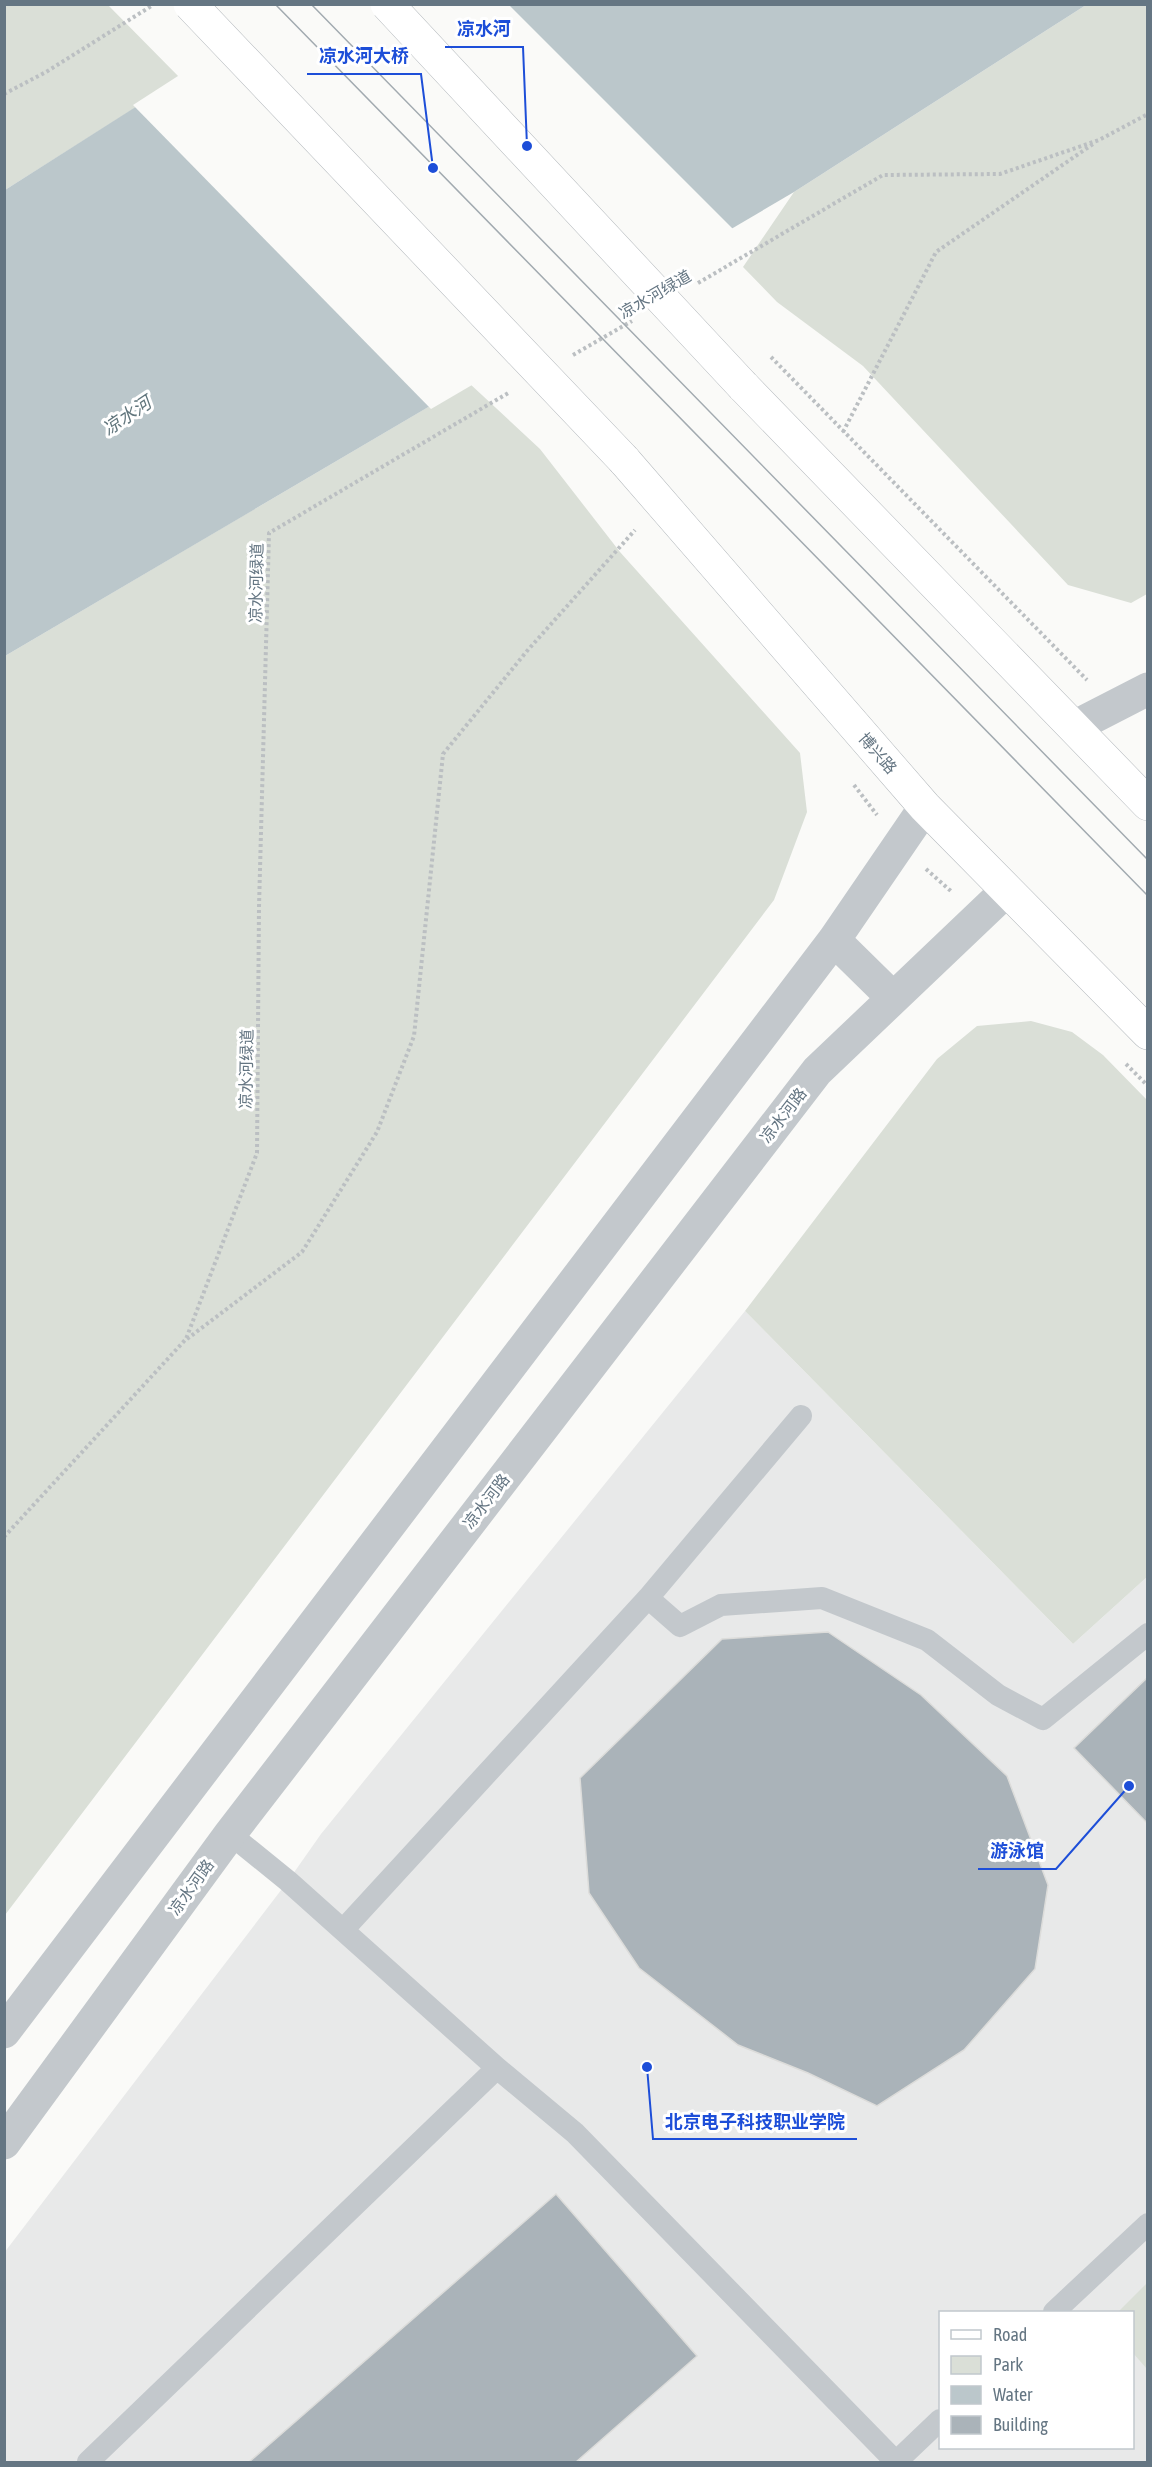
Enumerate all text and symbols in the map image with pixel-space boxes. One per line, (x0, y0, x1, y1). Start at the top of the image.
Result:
callout: 凉水河 (445, 11, 523, 47)
text: 凉水河 (457, 18, 511, 39)
callout: 凉水河大桥 (307, 38, 421, 74)
text: 凉水河大桥 (319, 45, 409, 66)
street label: 凉水河绿道 (616, 266, 694, 322)
water label: 凉水河 (98, 390, 157, 439)
street label: 凉水河绿道 (246, 543, 266, 623)
street label: 博兴路 (855, 729, 901, 777)
street label: 凉水河绿道 (236, 1029, 256, 1109)
street label: 凉水河路 (756, 1084, 810, 1146)
street label: 凉水河路 (459, 1470, 513, 1532)
callout: 游泳馆 (978, 1833, 1056, 1869)
text: 游泳馆 (990, 1840, 1044, 1861)
street label: 凉水河路 (165, 1856, 217, 1918)
callout: 北京电子科技职业学院 (653, 2103, 857, 2139)
text: 北京电子科技职业学院 (665, 2111, 845, 2132)
legend (939, 2311, 1134, 2449)
text: Road (993, 2324, 1027, 2345)
text: Park (993, 2354, 1023, 2375)
text: Water (993, 2384, 1033, 2405)
text: Building (993, 2414, 1048, 2435)

